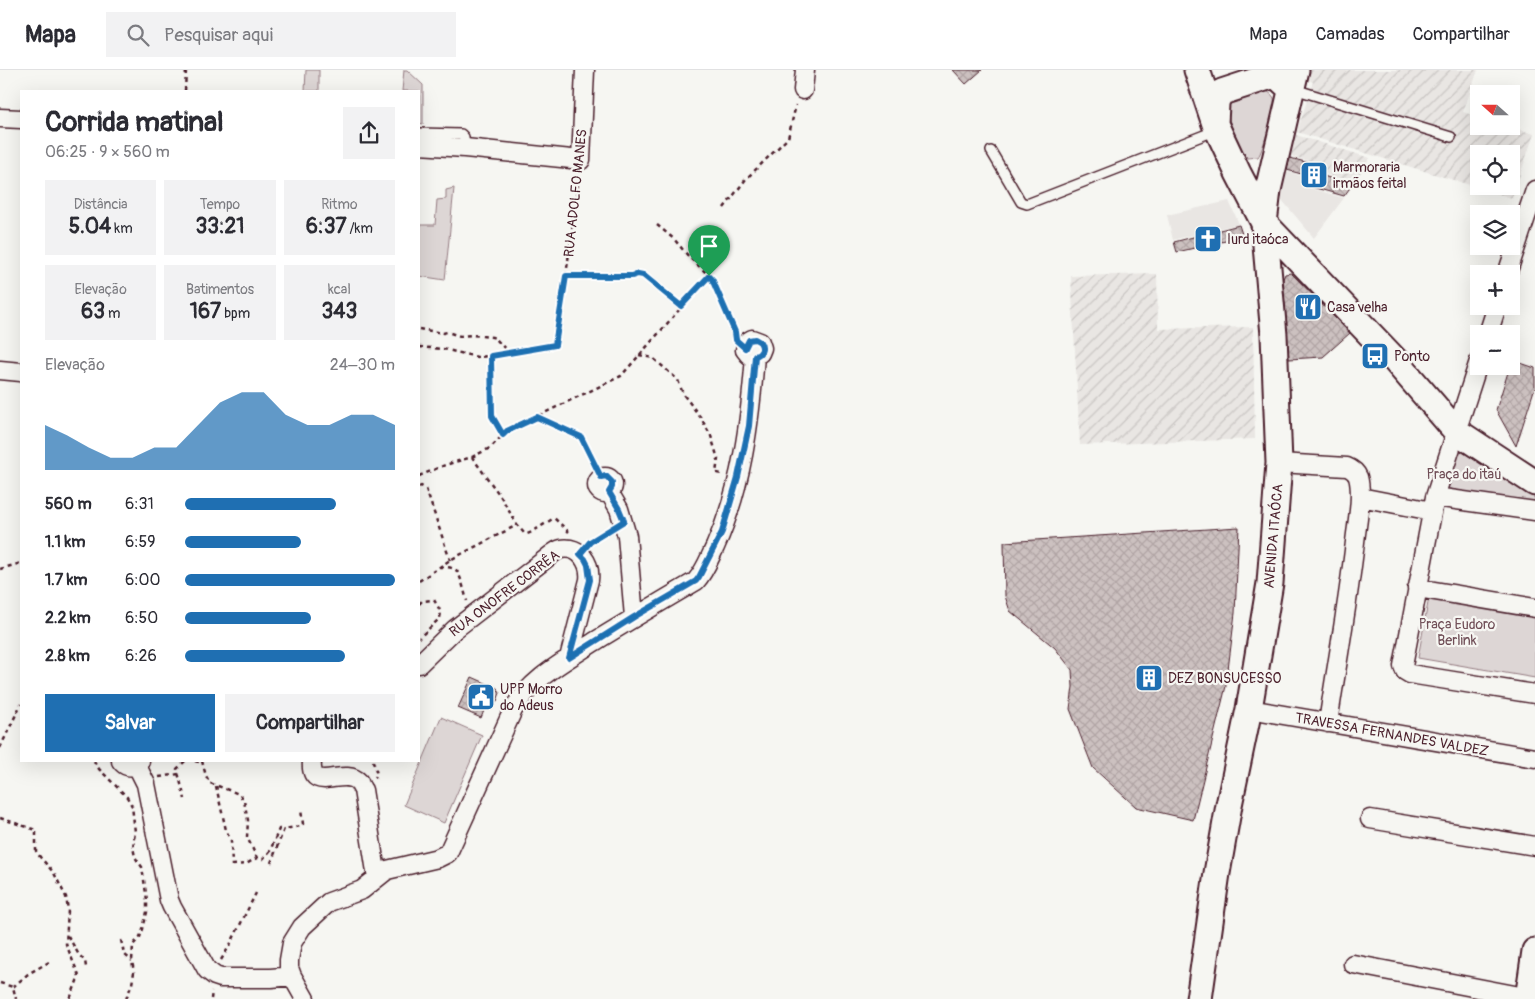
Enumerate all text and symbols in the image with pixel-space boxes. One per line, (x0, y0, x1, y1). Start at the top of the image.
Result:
search box (106, 12, 456, 57)
text: Mapa (25, 20, 76, 49)
icon: search (124, 21, 152, 49)
text: Pesquisar aqui (164, 23, 273, 47)
text: Mapa (1249, 23, 1287, 46)
text: Camadas (1315, 23, 1385, 46)
text: Compartilhar (1413, 23, 1510, 46)
north arrow (1470, 85, 1520, 135)
map controls (1470, 85, 1520, 375)
text: Corrida matinal (45, 105, 224, 140)
button: share (343, 107, 395, 159)
street label: RUA ADOLFO MANES (560, 128, 591, 258)
text: 06:25 · 9 × 560 m (45, 142, 170, 162)
button: locate (1470, 145, 1520, 195)
place label: Marmoraria irmãos feital (1333, 159, 1407, 192)
building icon: Marmoraria irmãos feital (1299, 160, 1329, 190)
text: Distância (74, 196, 128, 213)
text: Tempo (200, 196, 240, 213)
text: Ritmo (321, 196, 357, 213)
button: layers (1470, 205, 1520, 255)
text: 5.04 (69, 213, 111, 240)
text: 33:21 (195, 213, 244, 240)
text: 6:37 (306, 213, 346, 240)
text: km (111, 220, 133, 237)
text: /km (346, 220, 373, 237)
church icon: Iurd itaóca (1193, 224, 1223, 254)
pin (688, 225, 730, 276)
place label: Iurd itaóca (1227, 231, 1289, 248)
icon: arrive (695, 232, 723, 260)
button: + (1470, 265, 1520, 315)
text: Elevação (75, 281, 127, 298)
text: Batimentos (186, 281, 254, 298)
text: kcal (328, 281, 351, 298)
restaurant icon: Casa velha (1293, 292, 1323, 322)
text: 63 (81, 298, 105, 325)
text: 167 (190, 298, 221, 325)
text: 343 (322, 298, 357, 325)
place label: Casa velha (1327, 299, 1388, 316)
text: m (105, 305, 120, 322)
text: bpm (221, 305, 250, 322)
button: − (1470, 325, 1520, 375)
bus stop icon: Ponto (1360, 341, 1390, 371)
place label: Ponto (1394, 348, 1431, 365)
text: Elevação (45, 355, 105, 375)
text: 24–30 m (330, 355, 395, 375)
park label: Praça do itaú (1427, 466, 1501, 483)
street label: AVENIDA ITAÓCA (1259, 483, 1287, 589)
text: 560 m (45, 494, 92, 514)
text: 6:31 (125, 494, 154, 514)
text: 1.1 km (45, 532, 85, 552)
text: 6:59 (125, 532, 156, 552)
street label: RUA ONOFRE CORRÊA (445, 546, 563, 640)
text: 1.7 km (45, 570, 88, 590)
text: 6:00 (125, 570, 160, 590)
text: 2.2 km (45, 608, 91, 628)
text: 6:50 (125, 608, 158, 628)
park label: Praça Eudoro Berlink (1419, 616, 1496, 649)
text: 2.8 km (45, 646, 90, 666)
text: 6:26 (125, 646, 157, 666)
building icon: DEZ BONSUCESSO (1134, 663, 1164, 693)
place label: DEZ BONSUCESSO (1168, 670, 1282, 687)
place label: UPP Morro do Adeus (500, 681, 563, 714)
public building icon: UPP Morro do Adeus (466, 682, 496, 712)
button: Salvar (45, 694, 215, 752)
button: Compartilhar (225, 694, 395, 752)
street label: TRAVESSA FERNANDES VALDEZ (1294, 709, 1490, 760)

